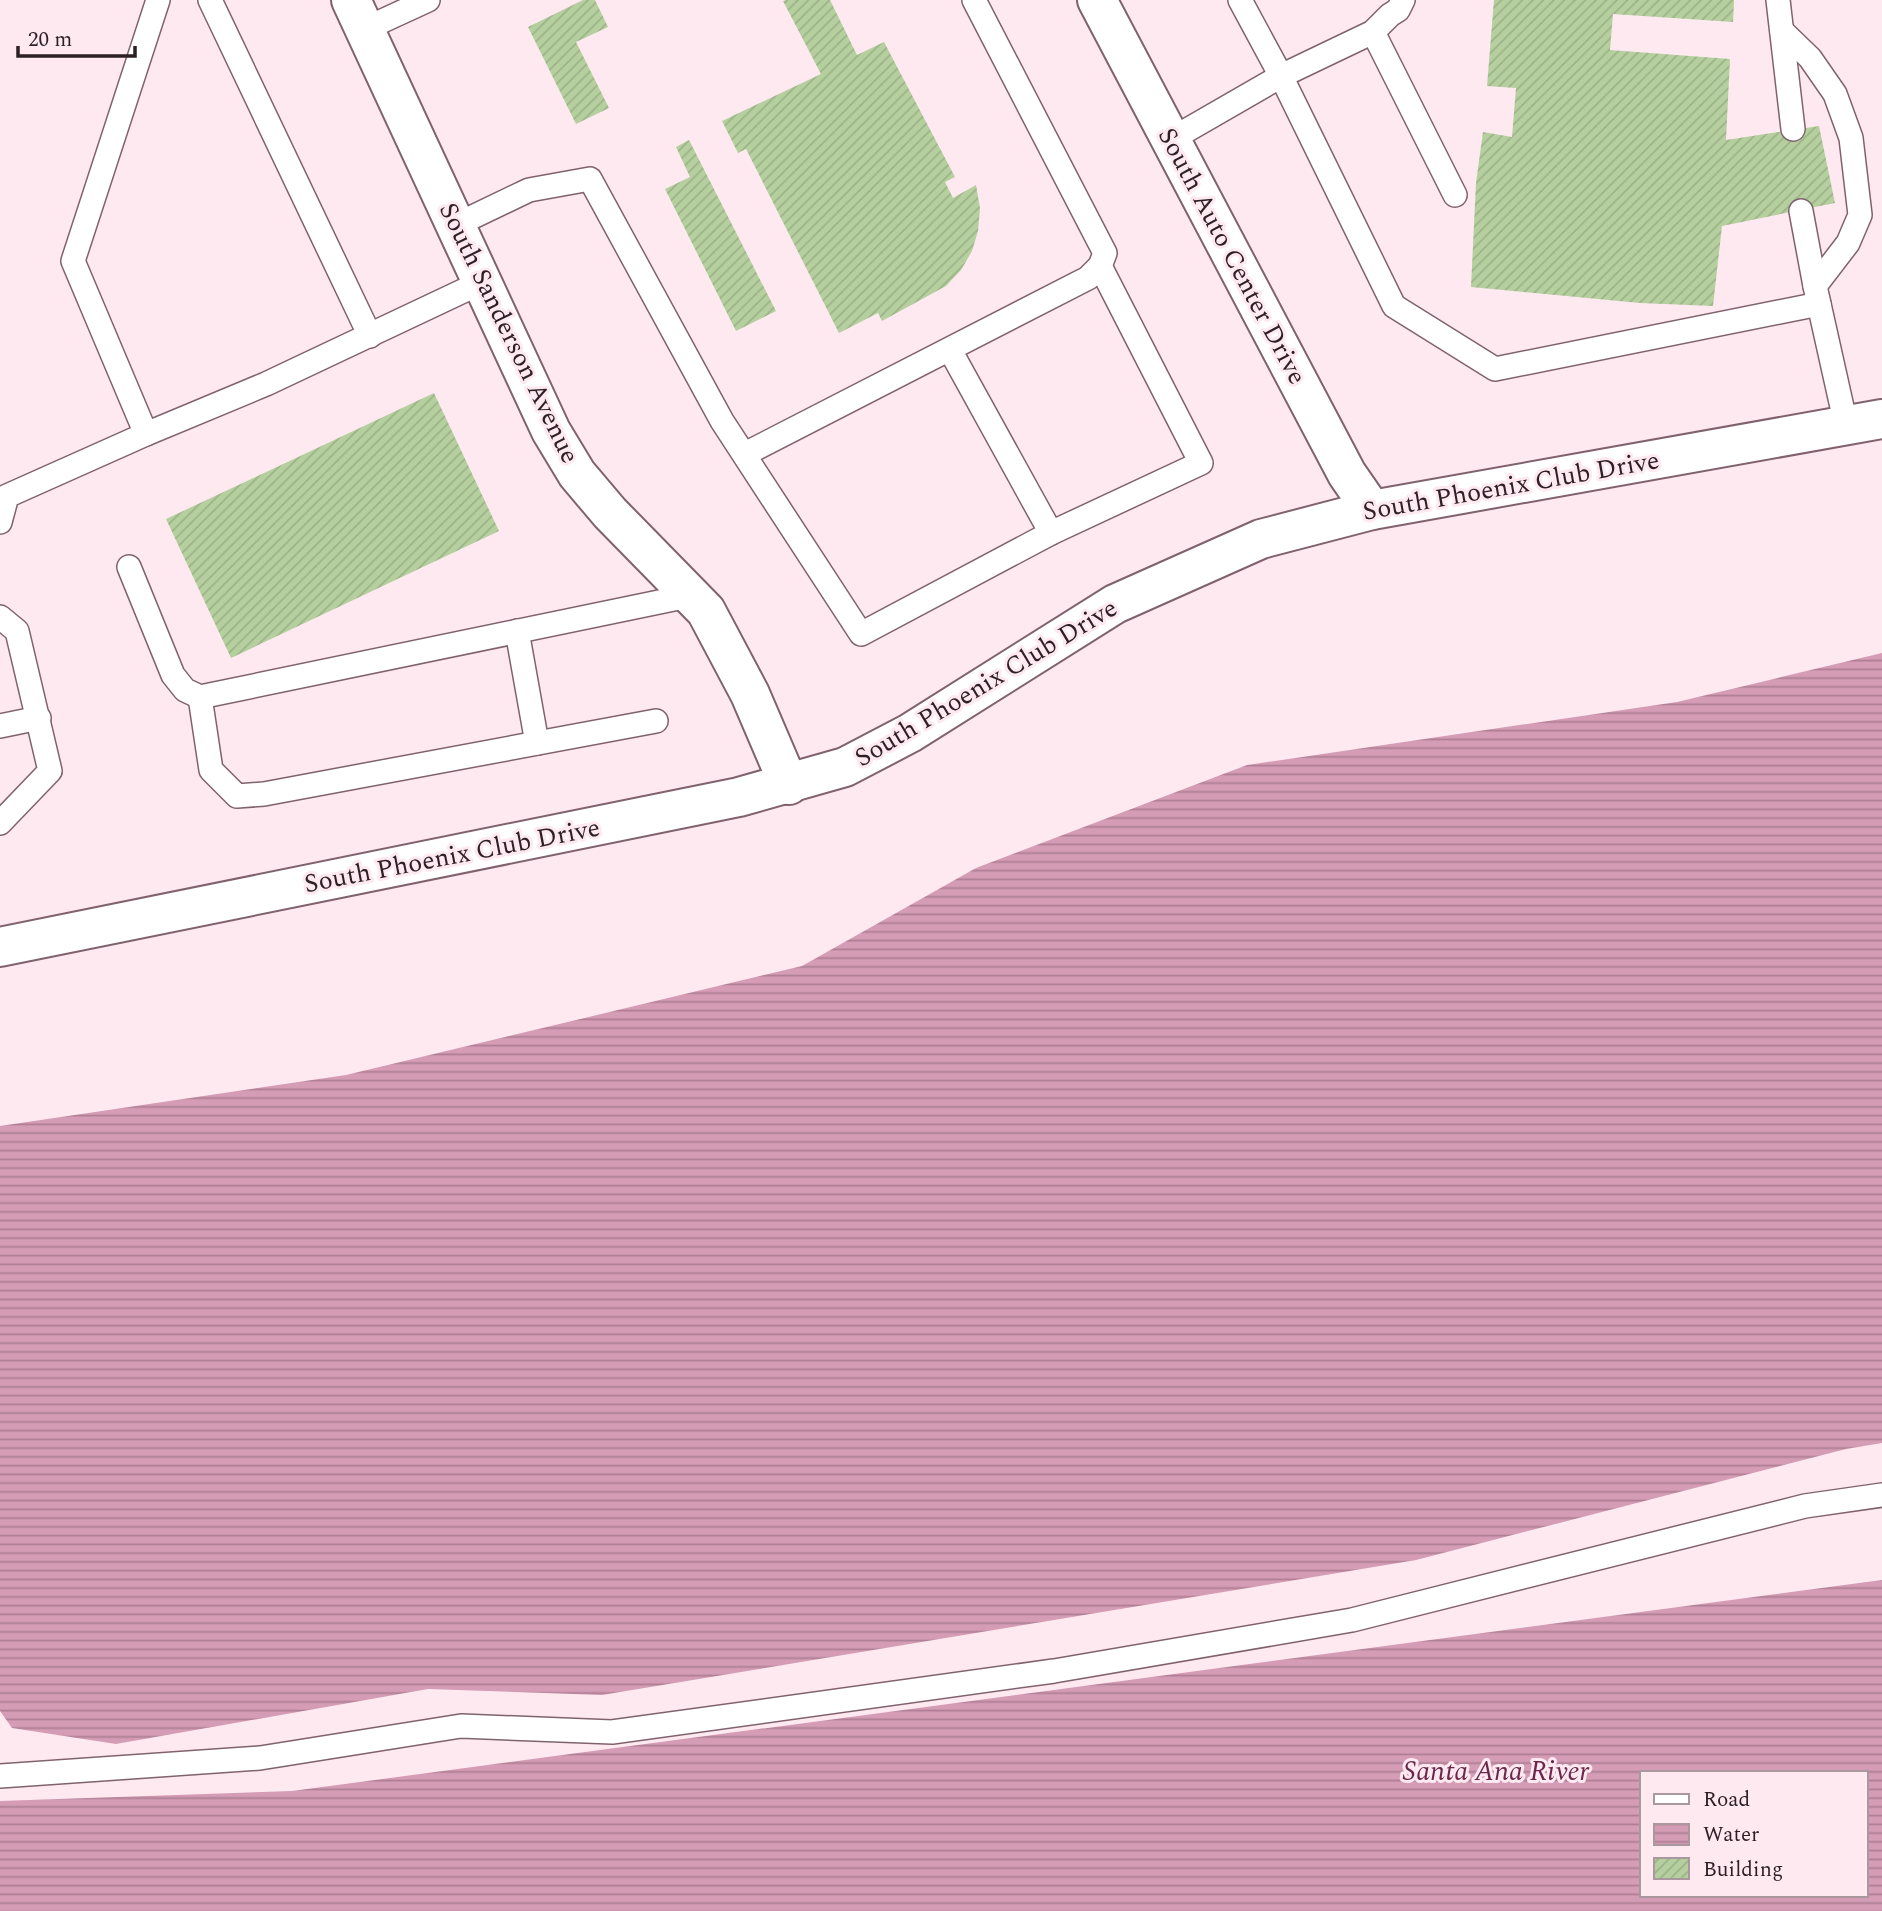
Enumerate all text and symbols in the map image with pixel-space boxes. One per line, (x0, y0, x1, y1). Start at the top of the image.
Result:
scale bar (18, 14, 135, 58)
text: 20 m (28, 24, 72, 56)
street label: South Auto Center Drive (1147, 120, 1317, 392)
street label: South Sanderson Avenue (428, 196, 590, 470)
street label: South Phoenix Club Drive (1359, 440, 1663, 532)
street label: South Phoenix Club Drive (847, 588, 1125, 778)
street label: South Phoenix Club Drive (301, 808, 603, 904)
water label: Santa Ana River (1403, 1750, 1590, 1793)
legend (1640, 1771, 1868, 1897)
text: Road (1703, 1784, 1750, 1816)
text: Water (1703, 1819, 1759, 1851)
text: Building (1703, 1854, 1783, 1886)

